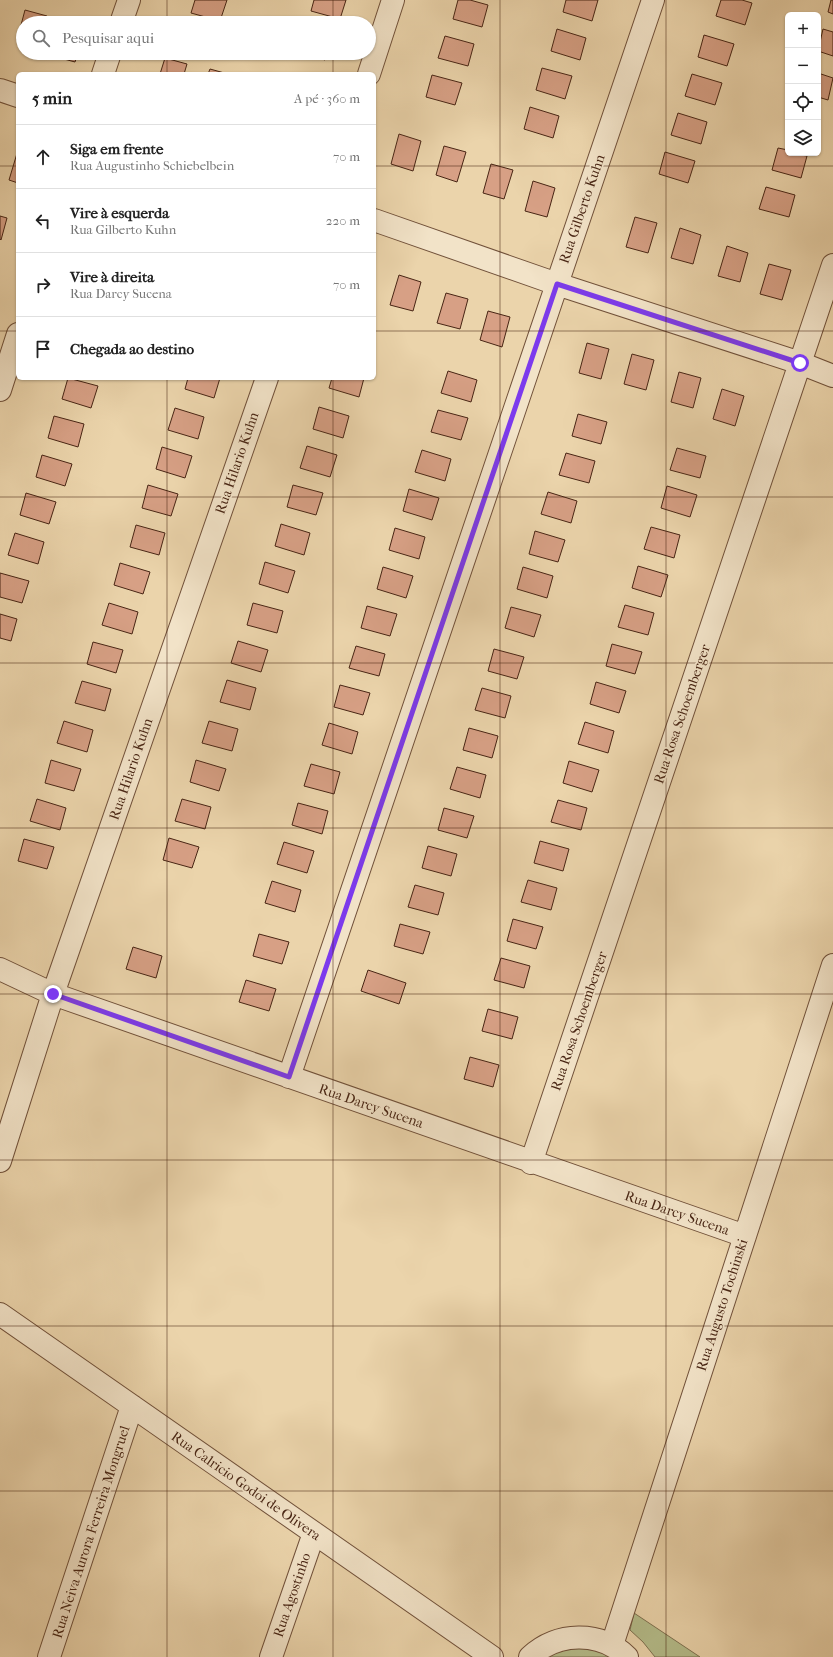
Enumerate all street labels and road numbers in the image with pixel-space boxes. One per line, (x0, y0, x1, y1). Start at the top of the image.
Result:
street label: Rua Gilberto Kuhn (555, 152, 609, 266)
street label: Rua Hilario Kuhn (212, 410, 262, 516)
street label: Rua Rosa Schoemberger (650, 642, 714, 786)
street label: Rua Hilario Kuhn (106, 716, 156, 822)
street label: Rua Rosa Schoemberger (547, 949, 611, 1093)
street label: Rua Darcy Sucena (316, 1080, 426, 1132)
street label: Rua Darcy Sucena (622, 1187, 732, 1239)
street label: Rua Augusto Tochinski (693, 1237, 751, 1373)
street label: Rua Neiva Aurora Ferreira Mongruel (49, 1423, 134, 1641)
street label: Rua Calricio Godoi de Olivera (168, 1428, 324, 1545)
street label: Rua Agostinho (270, 1550, 314, 1640)

